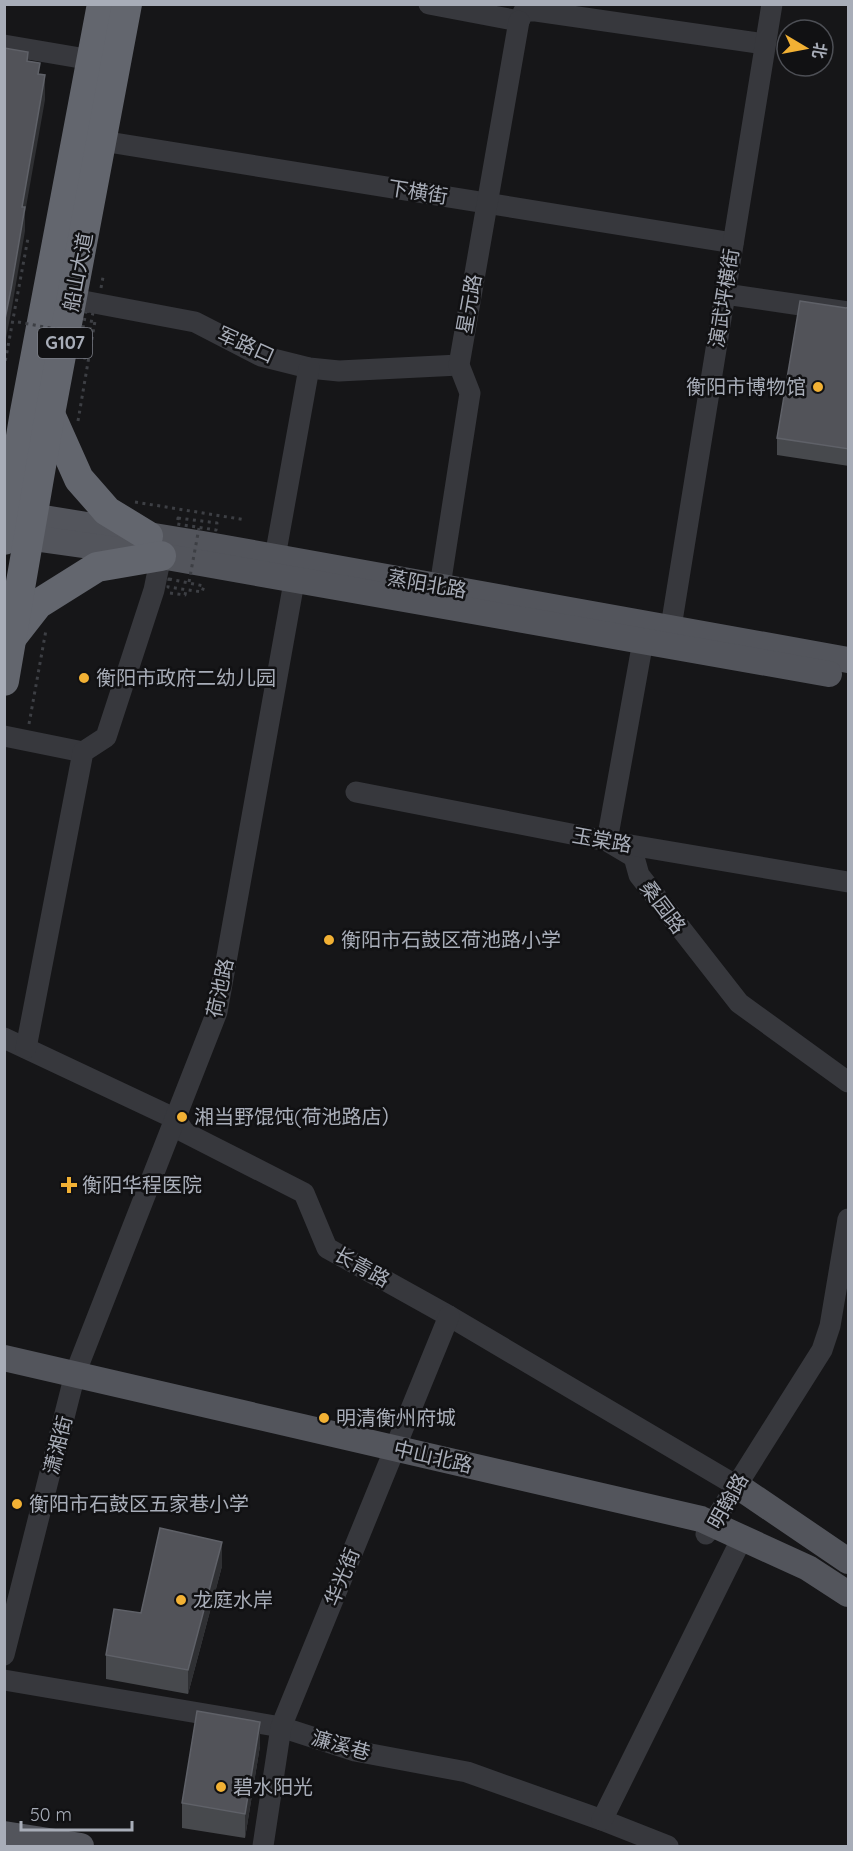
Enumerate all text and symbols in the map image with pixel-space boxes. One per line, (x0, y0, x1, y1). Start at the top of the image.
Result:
north arrow (775, 18, 835, 78)
text: 北 (809, 41, 831, 60)
street label: 下横街 (386, 174, 450, 209)
street label: 船山大道 (58, 230, 97, 314)
street label: 演武坪横街 (703, 247, 744, 349)
street label: 星元路 (451, 272, 486, 336)
street label: 军路口 (214, 321, 279, 368)
road number: G107 (38, 328, 92, 358)
place label: 衡阳市博物馆 (686, 374, 806, 399)
marker: 衡阳市博物馆 (811, 380, 825, 394)
street label: 蒸阳北路 (386, 564, 469, 603)
place label: 衡阳市政府二幼儿园 (96, 665, 276, 690)
marker: 衡阳市政府二幼儿园 (77, 671, 91, 685)
street label: 玉棠路 (570, 822, 634, 857)
street label: 桑园路 (635, 875, 691, 938)
place label: 衡阳市石鼓区荷池路小学 (341, 927, 561, 952)
marker: 衡阳市石鼓区荷池路小学 (322, 933, 336, 947)
street label: 荷池路 (201, 956, 238, 1020)
place label: 湘当野馄饨(荷池路店） (194, 1104, 401, 1129)
marker: 湘当野馄饨(荷池路店） (175, 1110, 189, 1124)
place label: 衡阳华程医院 (82, 1172, 202, 1197)
marker: 衡阳华程医院 (60, 1176, 78, 1194)
street label: 长青路 (330, 1241, 395, 1292)
place label: 明清衡州府城 (336, 1405, 456, 1430)
marker: 明清衡州府城 (317, 1411, 331, 1425)
street label: 潇湘街 (38, 1413, 77, 1477)
street label: 中山北路 (391, 1435, 475, 1478)
street label: 明翰路 (702, 1468, 753, 1533)
place label: 衡阳市石鼓区五家巷小学 (29, 1491, 249, 1516)
marker: 衡阳市石鼓区五家巷小学 (10, 1497, 24, 1511)
street label: 华光街 (319, 1544, 364, 1609)
place label: 龙庭水岸 (193, 1587, 273, 1612)
marker: 龙庭水岸 (174, 1593, 188, 1607)
street label: 濂溪巷 (309, 1724, 373, 1765)
place label: 碧水阳光 (233, 1774, 313, 1799)
marker: 碧水阳光 (214, 1780, 228, 1794)
scale bar (21, 1794, 132, 1832)
text: 50 m (30, 1803, 72, 1826)

